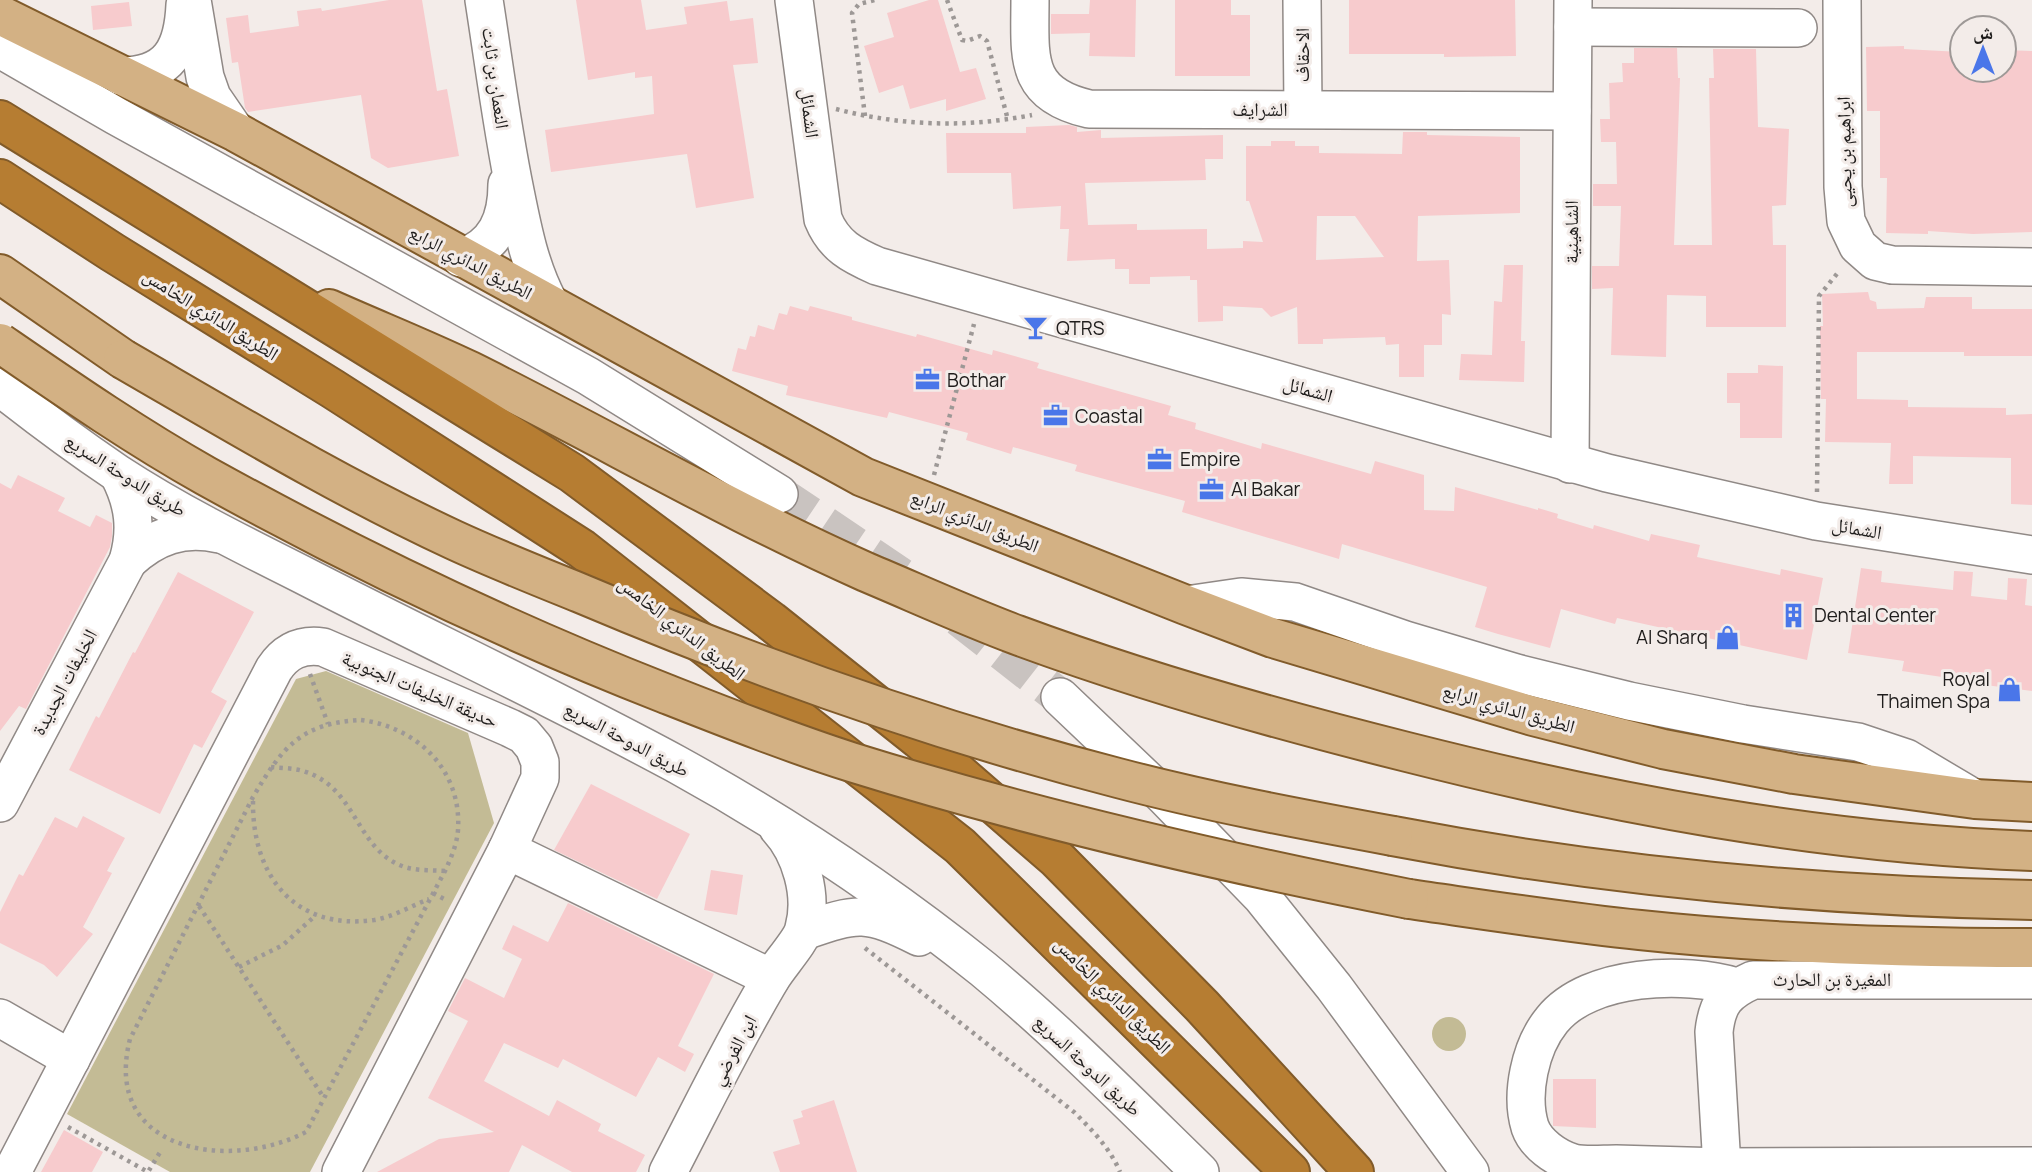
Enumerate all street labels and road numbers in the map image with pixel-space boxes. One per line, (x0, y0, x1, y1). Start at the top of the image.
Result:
street label: النعمان بن ثابت (476, 26, 516, 130)
street label: الاحقاف (1289, 28, 1315, 82)
street label: الشمائل (794, 86, 826, 140)
street label: الشرايف (1232, 96, 1288, 122)
street label: ابراهيم بن يحيى (1830, 96, 1858, 208)
street label: الشاهينية (1558, 200, 1584, 264)
street label: الطريق الدائري الرابع (403, 219, 537, 308)
street label: الطريق الدائري الخامس (137, 262, 284, 369)
street label: الشمائل (1280, 370, 1336, 408)
street label: طريق الدوحة السريع (61, 427, 191, 523)
street label: الطريق الدائري الرابع (906, 483, 1043, 561)
street label: الشمائل (1830, 511, 1884, 545)
street label: الطريق الدائري الخامس (611, 570, 751, 688)
street label: الخليفات الجديدة (25, 624, 103, 740)
street label: حديقة الخليفات الجنوبية (338, 644, 502, 734)
street label: الطريق الدائري الرابع (1439, 677, 1578, 742)
street label: طريق الدوحة السريع (560, 695, 694, 783)
street label: الطريق الدائري الخامس (1047, 931, 1177, 1061)
street label: المغيرة بن الحارث (1773, 966, 1891, 992)
street label: طريق الدوحة السريع (1029, 1008, 1147, 1122)
street label: ابن الفرضي (704, 1010, 765, 1091)

